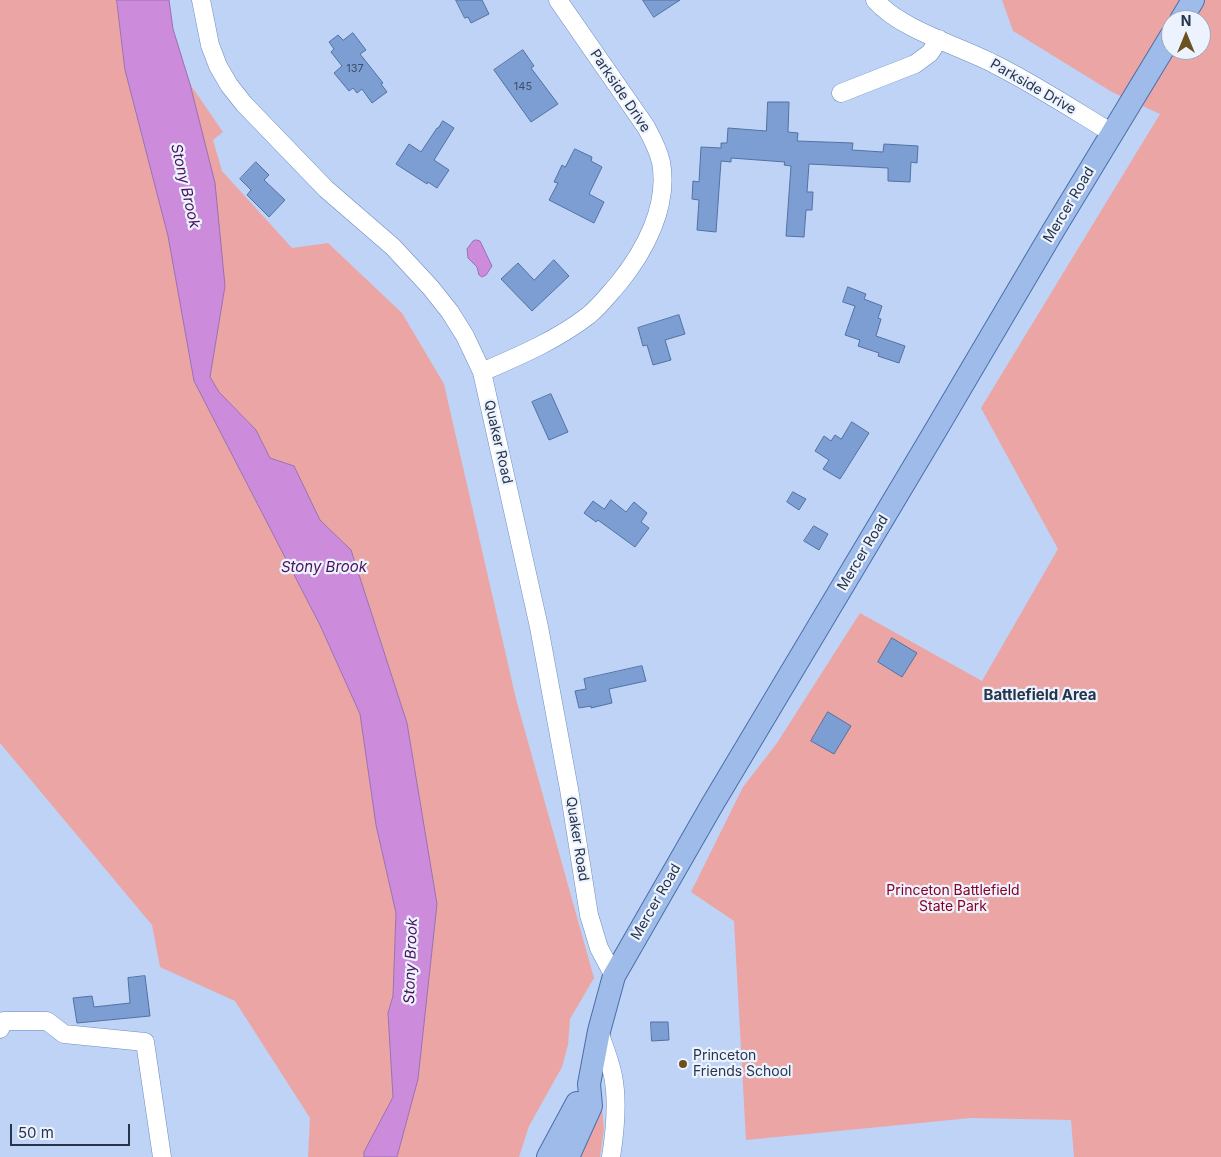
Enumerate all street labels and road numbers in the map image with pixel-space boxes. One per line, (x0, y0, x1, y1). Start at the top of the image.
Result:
street label: Parkside Drive (586, 46, 654, 136)
street label: Parkside Drive (987, 56, 1079, 118)
street label: Mercer Road (1040, 164, 1098, 246)
street label: Quaker Road (480, 399, 516, 485)
street label: Mercer Road (834, 512, 892, 594)
street label: Quaker Road (562, 796, 592, 882)
street label: Mercer Road (627, 861, 685, 943)

